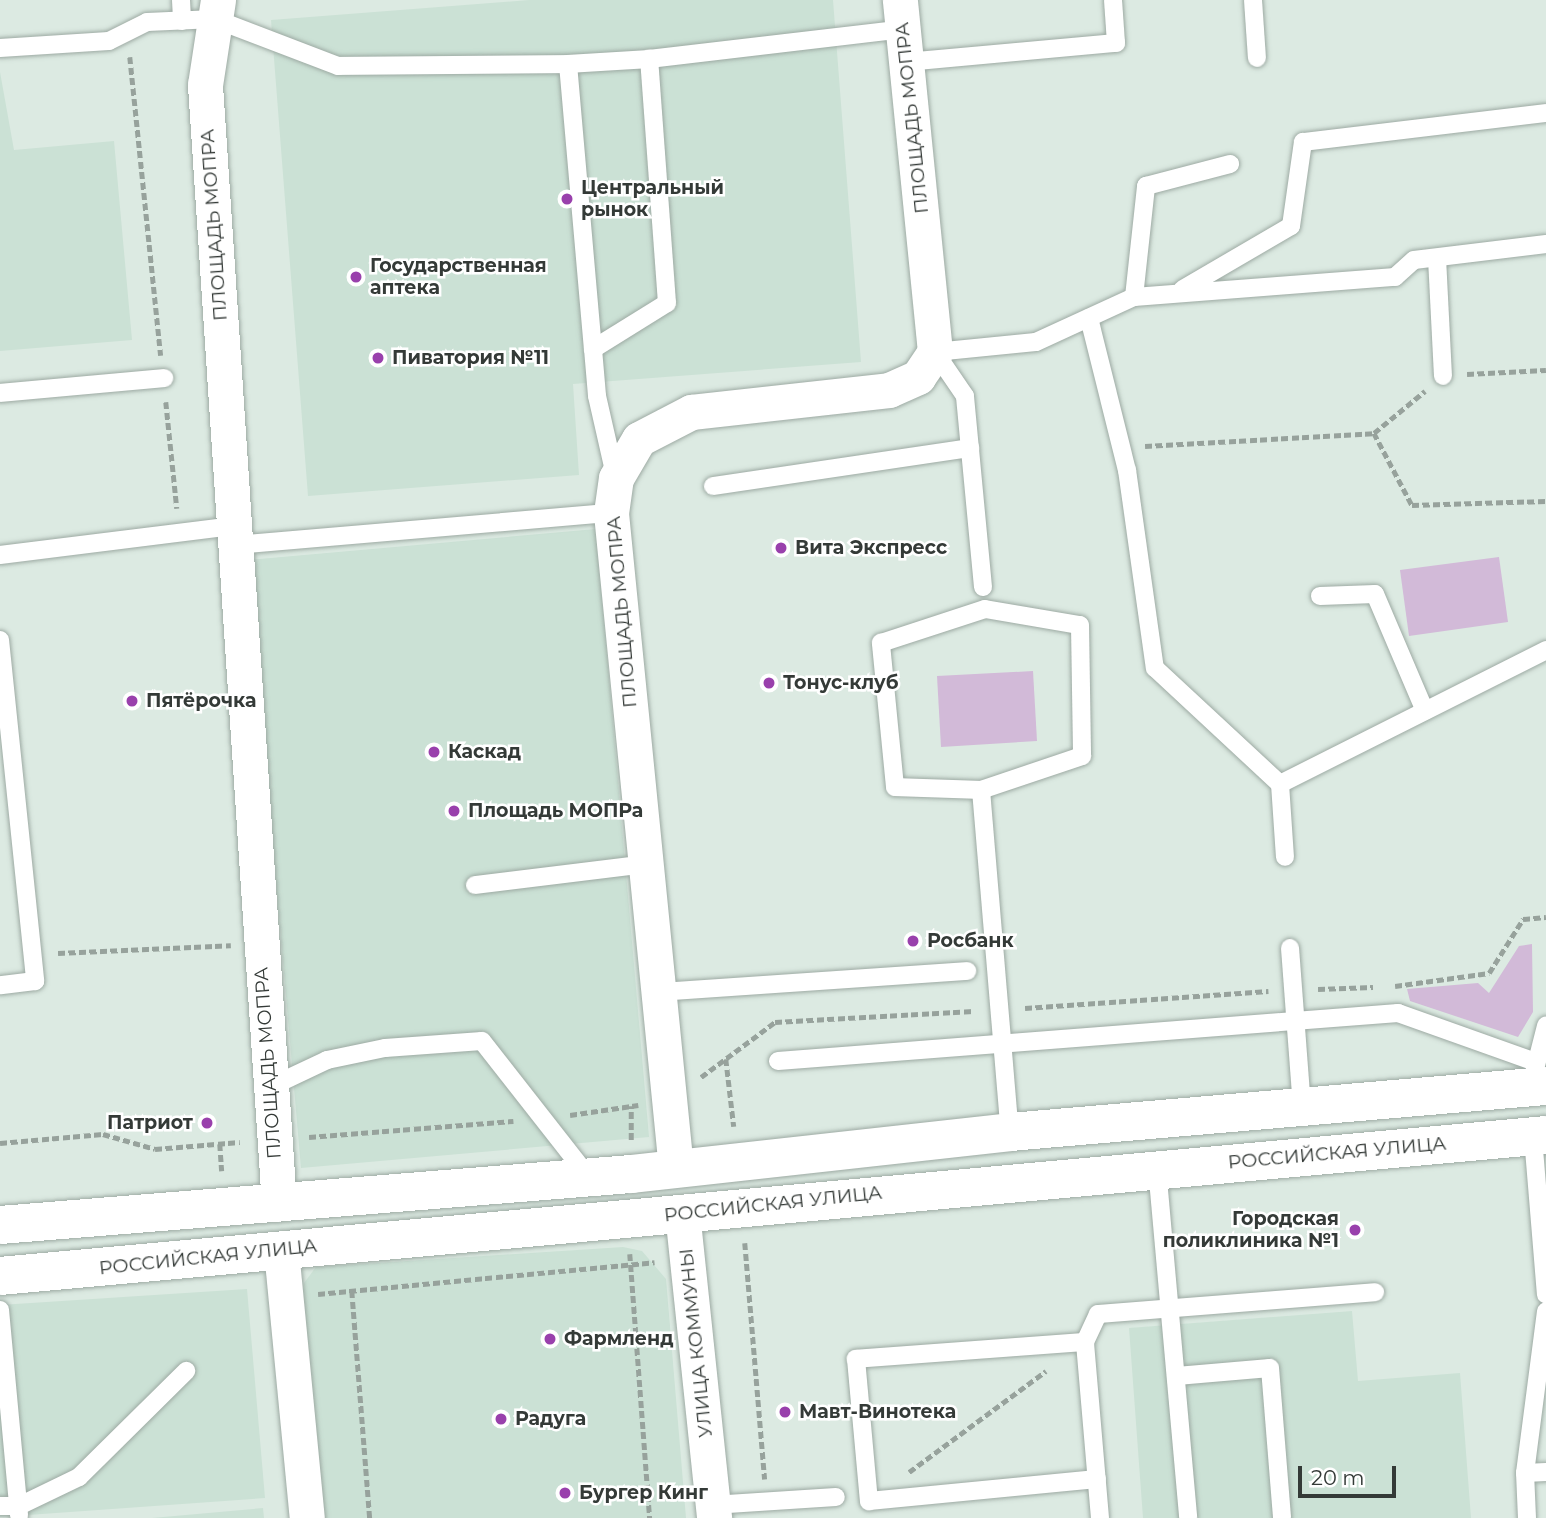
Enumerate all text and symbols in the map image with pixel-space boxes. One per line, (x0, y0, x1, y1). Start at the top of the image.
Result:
street label: ПЛОЩАДЬ МОПРА (891, 21, 933, 215)
street label: ПЛОЩАДЬ МОПРА (196, 128, 232, 322)
place label: Центральный рынок (581, 177, 724, 221)
marker: Центральный рынок (559, 191, 575, 207)
place label: Государственная аптека (370, 255, 547, 299)
marker: Государственная аптека (348, 269, 364, 285)
place label: Пиватория №11 (392, 347, 549, 369)
marker: Пиватория №11 (370, 350, 386, 366)
street label: ПЛОЩАДЬ МОПРА (602, 515, 642, 709)
place label: Вита Экспресс (795, 537, 947, 559)
marker: Вита Экспресс (773, 540, 789, 556)
place label: Тонус-клуб (783, 672, 898, 694)
marker: Тонус-клуб (761, 675, 777, 691)
place label: Пятёрочка (146, 690, 256, 712)
marker: Пятёрочка (124, 693, 140, 709)
place label: Каскад (448, 741, 521, 763)
marker: Каскад (426, 744, 442, 760)
place label: Площадь МОПРа (468, 800, 643, 822)
marker: Площадь МОПРа (446, 803, 462, 819)
place label: Росбанк (927, 930, 1014, 952)
marker: Росбанк (905, 933, 921, 949)
street label: ПЛОЩАДЬ МОПРА (250, 966, 286, 1160)
place label: Патриот (107, 1112, 193, 1134)
marker: Патриот (199, 1115, 215, 1131)
street label: РОССИЙСКАЯ УЛИЦА (1227, 1132, 1447, 1174)
street label: РОССИЙСКАЯ УЛИЦА (663, 1181, 883, 1227)
place label: Городская поликлиника №1 (1163, 1208, 1339, 1252)
marker: Городская поликлиника №1 (1345, 1220, 1365, 1240)
street label: РОССИЙСКАЯ УЛИЦА (98, 1234, 318, 1280)
street label: УЛИЦА КОММУНЫ (675, 1247, 717, 1439)
place label: Фармленд (564, 1328, 674, 1350)
marker: Фармленд (542, 1331, 558, 1347)
place label: Мавт-Винотека (799, 1401, 956, 1423)
marker: Мавт-Винотека (777, 1404, 793, 1420)
place label: Радуга (515, 1408, 586, 1430)
marker: Радуга (493, 1411, 509, 1427)
scale bar (1301, 1452, 1399, 1496)
text: 20 m (1311, 1465, 1365, 1490)
place label: Бургер Кинг (579, 1482, 708, 1504)
marker: Бургер Кинг (557, 1485, 573, 1501)

